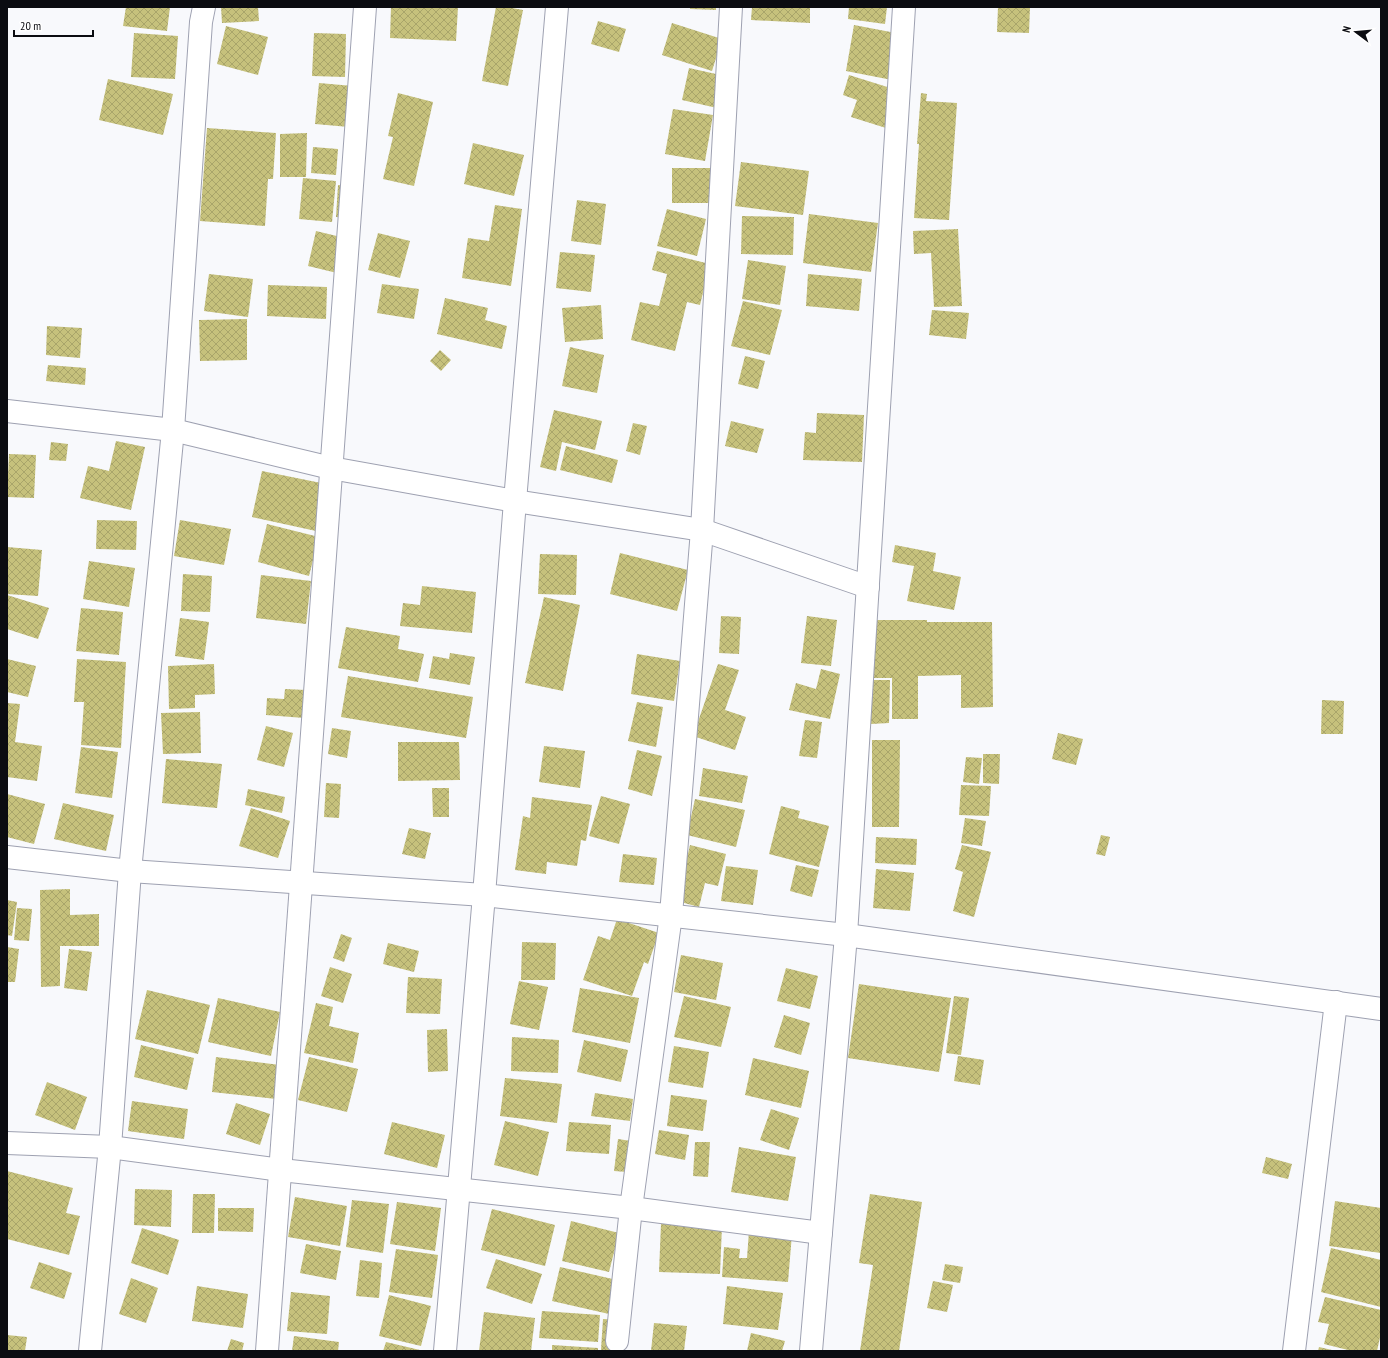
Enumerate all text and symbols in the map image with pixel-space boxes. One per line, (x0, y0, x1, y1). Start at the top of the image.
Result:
scale bar (14, 12, 93, 38)
north arrow (1336, 12, 1376, 52)
text: 20 m (20, 18, 41, 33)
text: N (1339, 24, 1354, 34)

